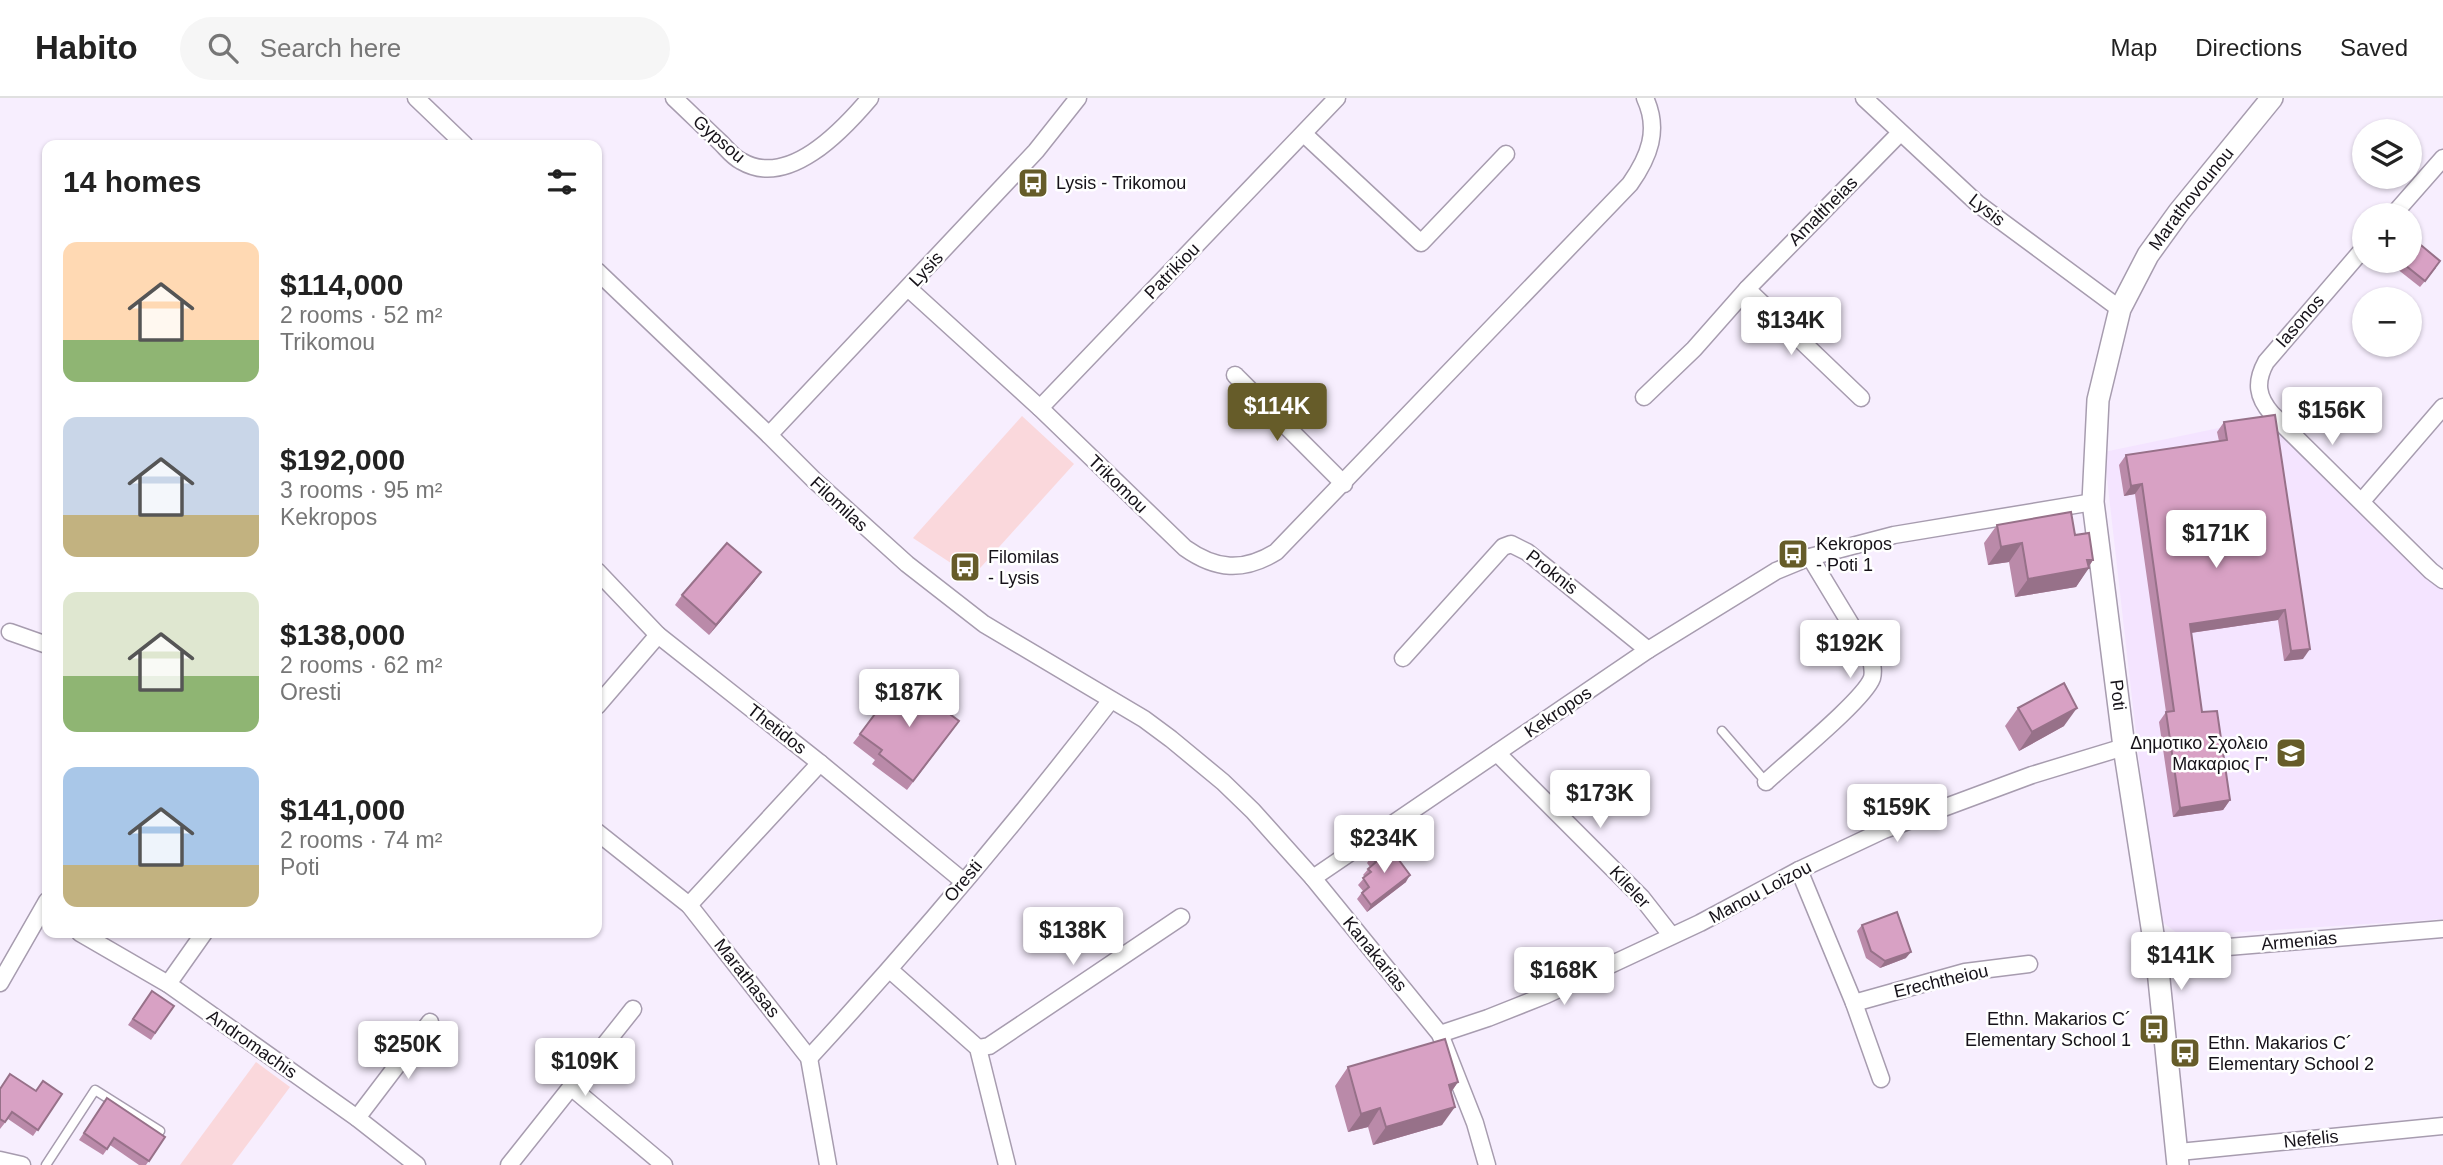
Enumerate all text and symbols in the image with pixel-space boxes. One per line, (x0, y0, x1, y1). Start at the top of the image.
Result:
search box (180, 17, 670, 80)
text: Habito (35, 29, 138, 66)
icon: search (204, 29, 242, 67)
text: Search here (260, 33, 401, 63)
text: Map (2111, 34, 2157, 61)
text: Directions (2195, 34, 2302, 61)
text: Saved (2340, 34, 2408, 61)
street label: Gypsou (689, 111, 749, 167)
map controls (2352, 119, 2422, 357)
button: layers (2352, 119, 2422, 189)
street label: Marathovounou (2145, 143, 2238, 254)
icon: filters (543, 163, 581, 201)
text: 14 homes (63, 165, 201, 198)
bus stop icon: Lysis - Trikomou (1016, 166, 1050, 200)
street label: Amaltheias (1784, 172, 1862, 250)
place label: Lysis - Trikomou (1056, 173, 1186, 193)
street label: Lysis (1965, 190, 2009, 230)
button: + (2352, 203, 2422, 273)
street label: Patrikiou (1140, 239, 1204, 303)
street label: Lysis (905, 247, 947, 291)
text: $114,000 (280, 268, 403, 301)
icon: home (119, 270, 203, 354)
button: − (2352, 287, 2422, 357)
street label: Iasonos (2272, 291, 2328, 351)
pin: $134K (1742, 298, 1840, 357)
text: 2 rooms · 52 m² (280, 302, 442, 328)
text: $134K (1757, 307, 1825, 333)
text: Trikomou (280, 329, 375, 355)
pin: $114K (1228, 384, 1326, 443)
pin: $156K (2283, 388, 2381, 447)
text: $114K (1244, 393, 1310, 419)
text: $156K (2298, 397, 2366, 423)
text: $192,000 (280, 443, 405, 476)
icon: home (119, 445, 203, 529)
street label: Trikomou (1084, 451, 1152, 517)
street label: Filomilas (806, 472, 872, 536)
text: 3 rooms · 95 m² (280, 477, 442, 503)
text: Kekropos (280, 504, 377, 530)
pin: $171K (2167, 510, 2265, 570)
text: $171K (2182, 520, 2250, 546)
place label: Kekropos - Poti 1 (1816, 534, 1892, 575)
bus stop icon: Kekropos - Poti 1 (1776, 537, 1810, 571)
street label: Proknis (1522, 546, 1582, 598)
place label: Filomilas - Lysis (988, 547, 1059, 588)
bus stop icon: Filomilas - Lysis (948, 550, 982, 584)
text: $138,000 (280, 618, 405, 651)
icon: home (119, 620, 203, 704)
pin: $192K (1801, 620, 1899, 680)
text: $192K (1816, 630, 1884, 656)
text: 2 rooms · 62 m² (280, 652, 442, 678)
pin: $187K (860, 670, 958, 729)
street label: Poti (2106, 678, 2130, 712)
text: Oresti (280, 679, 341, 705)
text: $187K (875, 679, 943, 705)
street label: Kekropos (1521, 682, 1595, 742)
street label: Thetidos (744, 700, 810, 758)
place label: Δημοτικο Σχολειο Μακαριος Γ' (2130, 733, 2268, 774)
school or university icon: Δημοτικο Σχολειο Μακαριος Γ' (2274, 736, 2308, 770)
pin: $173K (1551, 770, 1649, 830)
text: $173K (1566, 780, 1634, 806)
pin: $159K (1848, 784, 1946, 844)
text: $141,000 (280, 793, 405, 826)
text: $159K (1863, 794, 1931, 820)
icon: home (119, 795, 203, 879)
pin: $234K (1335, 816, 1433, 875)
text: $234K (1350, 825, 1418, 851)
text: 2 rooms · 74 m² (280, 827, 442, 853)
text: Poti (280, 854, 320, 880)
street label: Oresti (940, 856, 986, 906)
street label: Manou Loizou (1705, 857, 1815, 927)
street label: Kileler (1606, 862, 1654, 912)
pin: $138K (1024, 908, 1122, 967)
street label: Kanakarias (1339, 913, 1411, 995)
text: $138K (1039, 917, 1107, 943)
street label: Armenias (2260, 928, 2338, 954)
pin: $141K (2132, 932, 2230, 992)
street label: Marathasas (710, 935, 784, 1021)
text: $141K (2147, 942, 2215, 968)
pin: $168K (1515, 948, 1613, 1007)
text: $168K (1530, 957, 1598, 983)
street label: Erechtheiou (1892, 960, 1990, 1002)
street label: Andromachis (203, 1006, 301, 1082)
place label: Ethn. Makarios C´ Elementary School 1 (1965, 1009, 2131, 1050)
bus stop icon: Ethn. Makarios C´ Elementary School 1 (2137, 1012, 2171, 1046)
pin: $250K (359, 1021, 457, 1081)
text: $250K (374, 1031, 442, 1057)
place label: Ethn. Makarios C´ Elementary School 2 (2208, 1033, 2374, 1074)
bus stop icon: Ethn. Makarios C´ Elementary School 2 (2168, 1036, 2202, 1070)
pin: $109K (536, 1038, 634, 1098)
text: $109K (551, 1048, 619, 1074)
street label: Nefelis (2283, 1126, 2339, 1152)

